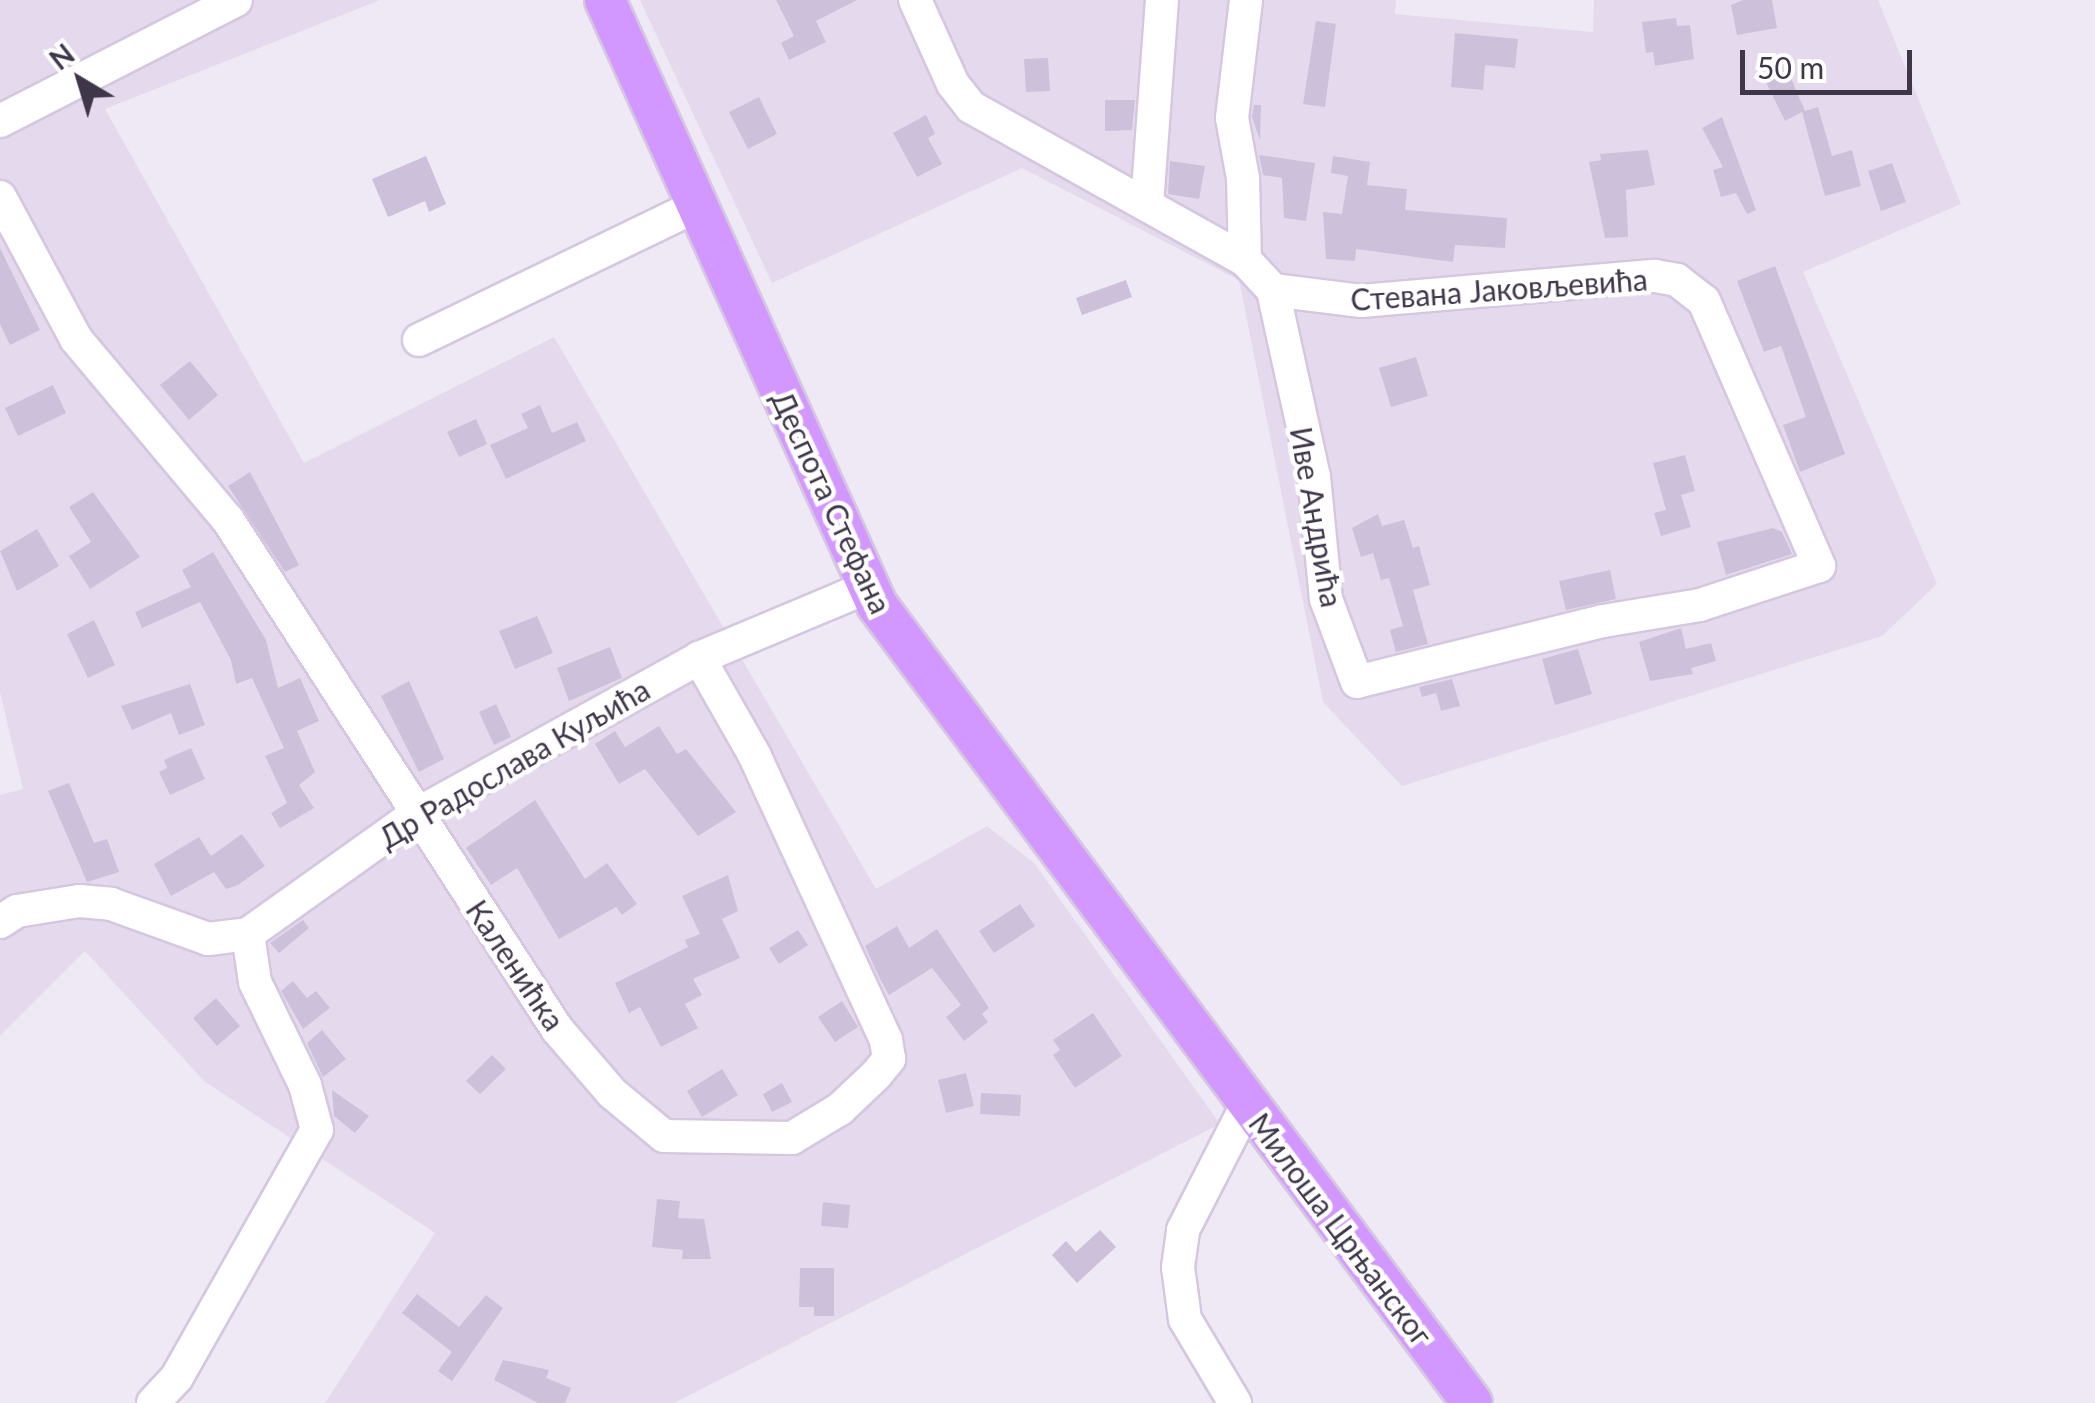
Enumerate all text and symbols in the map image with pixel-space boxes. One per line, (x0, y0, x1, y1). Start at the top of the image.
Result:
north arrow (30, 30, 130, 130)
scale bar (1745, 30, 1918, 92)
text: N (43, 36, 80, 76)
text: 50 m (1757, 49, 1824, 85)
street label: Стевана Јаковљевића (1349, 261, 1649, 317)
street label: Деспота Стефана (765, 385, 899, 619)
street label: Иве Андрића (1283, 424, 1351, 610)
street label: Др Радослава Куљића (372, 671, 656, 855)
street label: Каленићка (459, 893, 573, 1037)
street label: Милоша Црњанског (1242, 1106, 1440, 1352)

